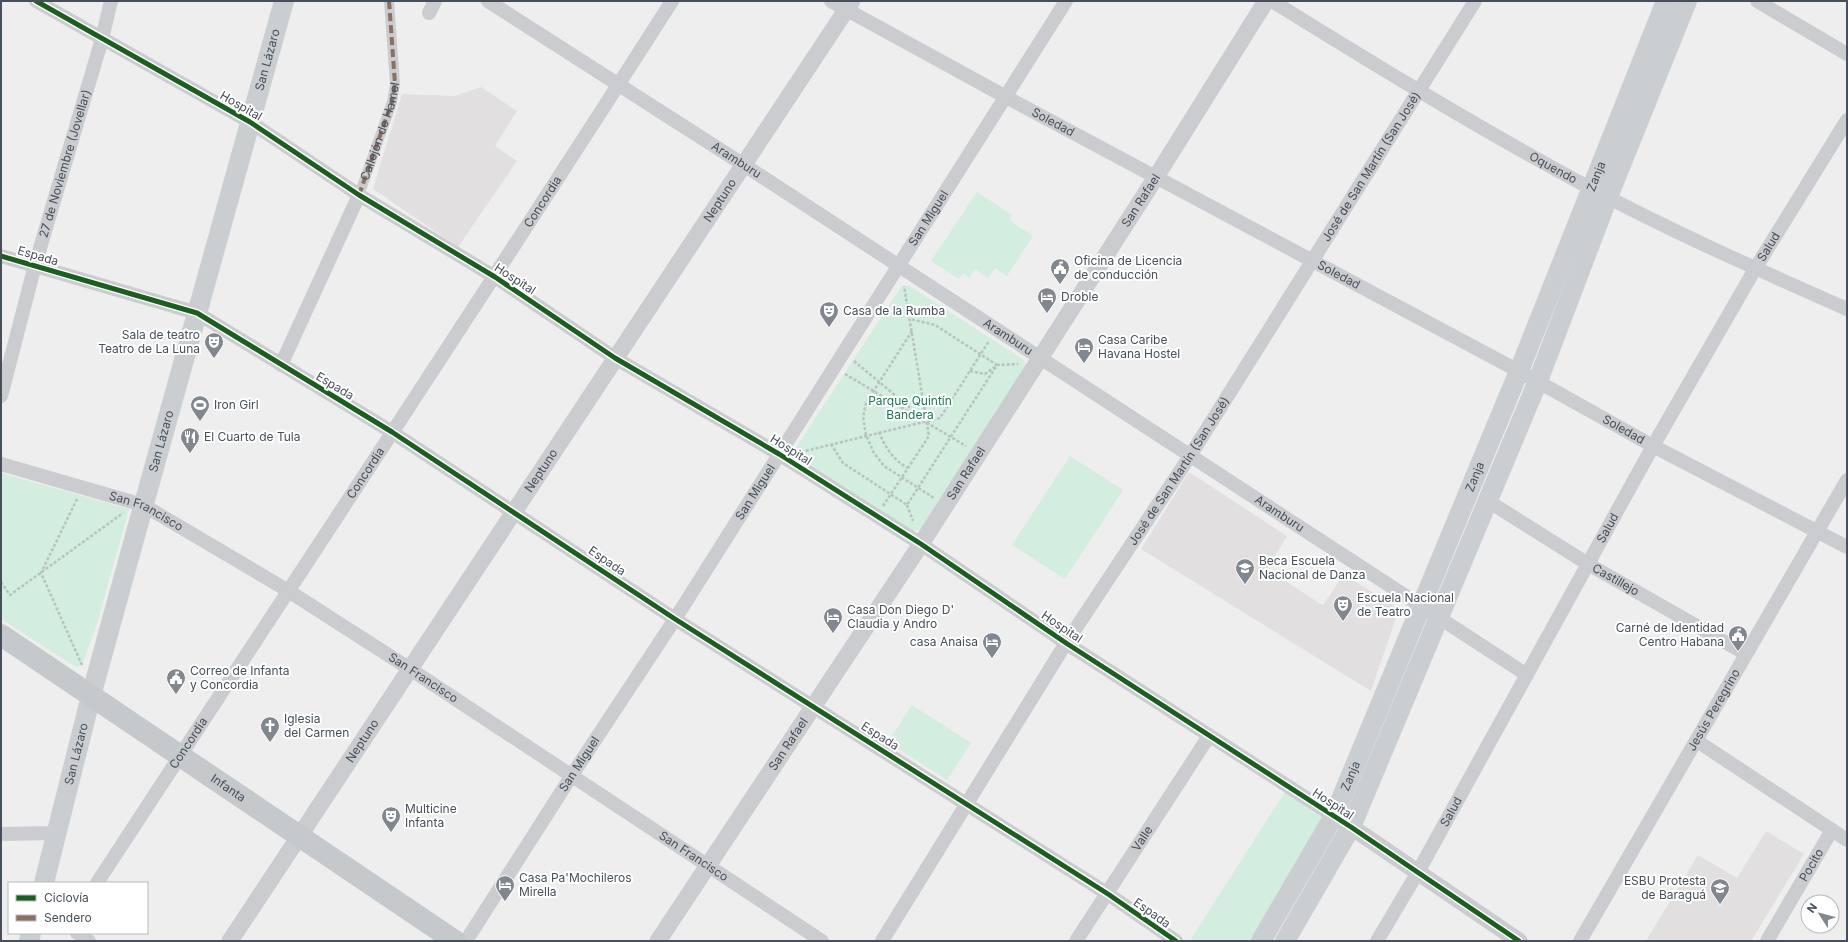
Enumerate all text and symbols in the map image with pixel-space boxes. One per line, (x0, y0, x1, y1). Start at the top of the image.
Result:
street label: San Lázaro (251, 27, 283, 92)
street label: Callejón de Hamel (357, 81, 402, 183)
street label: Hospital (217, 87, 265, 124)
street label: 27 de Noviembre (Jovellar) (36, 88, 94, 239)
street label: José de San Martín (San José) (1318, 89, 1423, 244)
street label: Soledad (1029, 104, 1077, 139)
street label: Aramburu (709, 138, 764, 181)
street label: Oquendo (1527, 148, 1580, 187)
street label: Zanja (1583, 159, 1609, 193)
street label: San Rafael (1118, 171, 1163, 230)
street label: Concordia (520, 173, 564, 230)
street label: Neptuno (700, 176, 739, 225)
street label: San Miguel (905, 187, 951, 249)
street label: Salud (1753, 229, 1783, 264)
street label: Espada (16, 243, 60, 268)
place label: Oficina de Licencia de conducción (1074, 253, 1182, 282)
public building icon: Oficina de Licencia de conducción (1049, 257, 1071, 285)
street label: Soledad (1315, 257, 1363, 292)
street label: Hospital (492, 260, 539, 297)
hotel icon: Droble (1036, 286, 1058, 314)
place label: Droble (1061, 289, 1098, 304)
theatre icon: Casa de la Rumba (818, 300, 840, 328)
place label: Casa de la Rumba (843, 303, 945, 318)
street label: Aramburu (981, 315, 1036, 358)
place label: Sala de teatro Teatro de La Luna (98, 327, 200, 356)
theatre icon: Sala de teatro Teatro de La Luna (203, 331, 225, 359)
place label: Casa Caribe Havana Hostel (1098, 332, 1180, 361)
hotel icon: Casa Caribe Havana Hostel (1073, 336, 1095, 364)
street label: Espada (313, 368, 357, 403)
park label: Parque Quintín Bandera (868, 393, 952, 422)
sports icon: Iron Girl (189, 394, 211, 422)
street label: José de San Martín (San José) (1125, 394, 1232, 548)
place label: Iron Girl (214, 397, 259, 412)
street label: San Lázaro (145, 409, 177, 474)
street label: Soledad (1600, 411, 1648, 447)
restaurant icon: El Cuarto de Tula (179, 426, 201, 454)
place label: El Cuarto de Tula (204, 429, 301, 444)
street label: Hospital (768, 431, 815, 468)
street label: Concordia (343, 444, 388, 501)
street label: San Rafael (943, 444, 988, 503)
street label: Neptuno (521, 446, 561, 495)
street label: Zanja (1462, 459, 1487, 494)
street label: San Miguel (732, 461, 778, 523)
street label: San Francisco (108, 488, 186, 534)
street label: Aramburu (1252, 492, 1307, 535)
street label: Salud (1593, 510, 1622, 545)
street label: Espada (586, 543, 629, 579)
place label: Beca Escuela Nacional de Danza (1259, 553, 1365, 582)
school or university icon: Beca Escuela Nacional de Danza (1234, 557, 1256, 585)
street label: Castillejo (1590, 560, 1642, 599)
place label: Escuela Nacional de Teatro (1357, 590, 1454, 619)
theatre icon: Escuela Nacional de Teatro (1332, 594, 1354, 622)
place label: Casa Don Diego D' Claudia y Andro (847, 602, 954, 631)
hotel icon: Casa Don Diego D' Claudia y Andro (822, 606, 844, 634)
street label: Hospital (1039, 607, 1086, 646)
place label: Carné de Identidad Centro Habana (1616, 620, 1724, 649)
public building icon: Carné de Identidad Centro Habana (1727, 624, 1749, 652)
hotel icon: casa Anaisa (981, 631, 1003, 659)
place label: casa Anaisa (910, 634, 978, 649)
street label: San Francisco (386, 649, 461, 706)
place label: Correo de Infanta y Concordia (190, 663, 289, 692)
street label: Jesús Peregrino (1684, 666, 1743, 753)
public building icon: Correo de Infanta y Concordia (165, 667, 187, 695)
place label: Iglesia del Carmen (284, 711, 349, 740)
street label: Concordia (166, 714, 210, 772)
church icon: Iglesia del Carmen (259, 715, 281, 743)
street label: San Rafael (765, 715, 811, 773)
street label: Neptuno (342, 716, 382, 765)
street label: Espada (859, 718, 902, 753)
street label: San Lázaro (61, 721, 91, 786)
street label: San Miguel (555, 733, 602, 794)
street label: Zanja (1337, 759, 1363, 793)
street label: Infanta (208, 771, 249, 805)
street label: Hospital (1310, 785, 1357, 822)
street label: Salud (1437, 794, 1465, 829)
place label: Multicine Infanta (405, 801, 457, 830)
theatre icon: Multicine Infanta (380, 805, 402, 833)
street label: Valle (1128, 823, 1156, 854)
street label: San Francisco (656, 827, 731, 884)
street label: Pocito (1796, 846, 1827, 884)
place label: Casa Pa'Mochileros Mirella (519, 870, 632, 899)
place label: ESBU Protesta de Baraguá (1624, 873, 1706, 902)
hotel icon: Casa Pa'Mochileros Mirella (494, 874, 516, 902)
school or university icon: ESBU Protesta de Baraguá (1709, 877, 1731, 905)
legend (8, 882, 148, 934)
text: Ciclovía (44, 890, 89, 905)
street label: Espada (1131, 894, 1174, 931)
north arrow (1800, 894, 1840, 934)
text: N (1804, 901, 1820, 916)
text: Sendero (44, 910, 92, 925)

